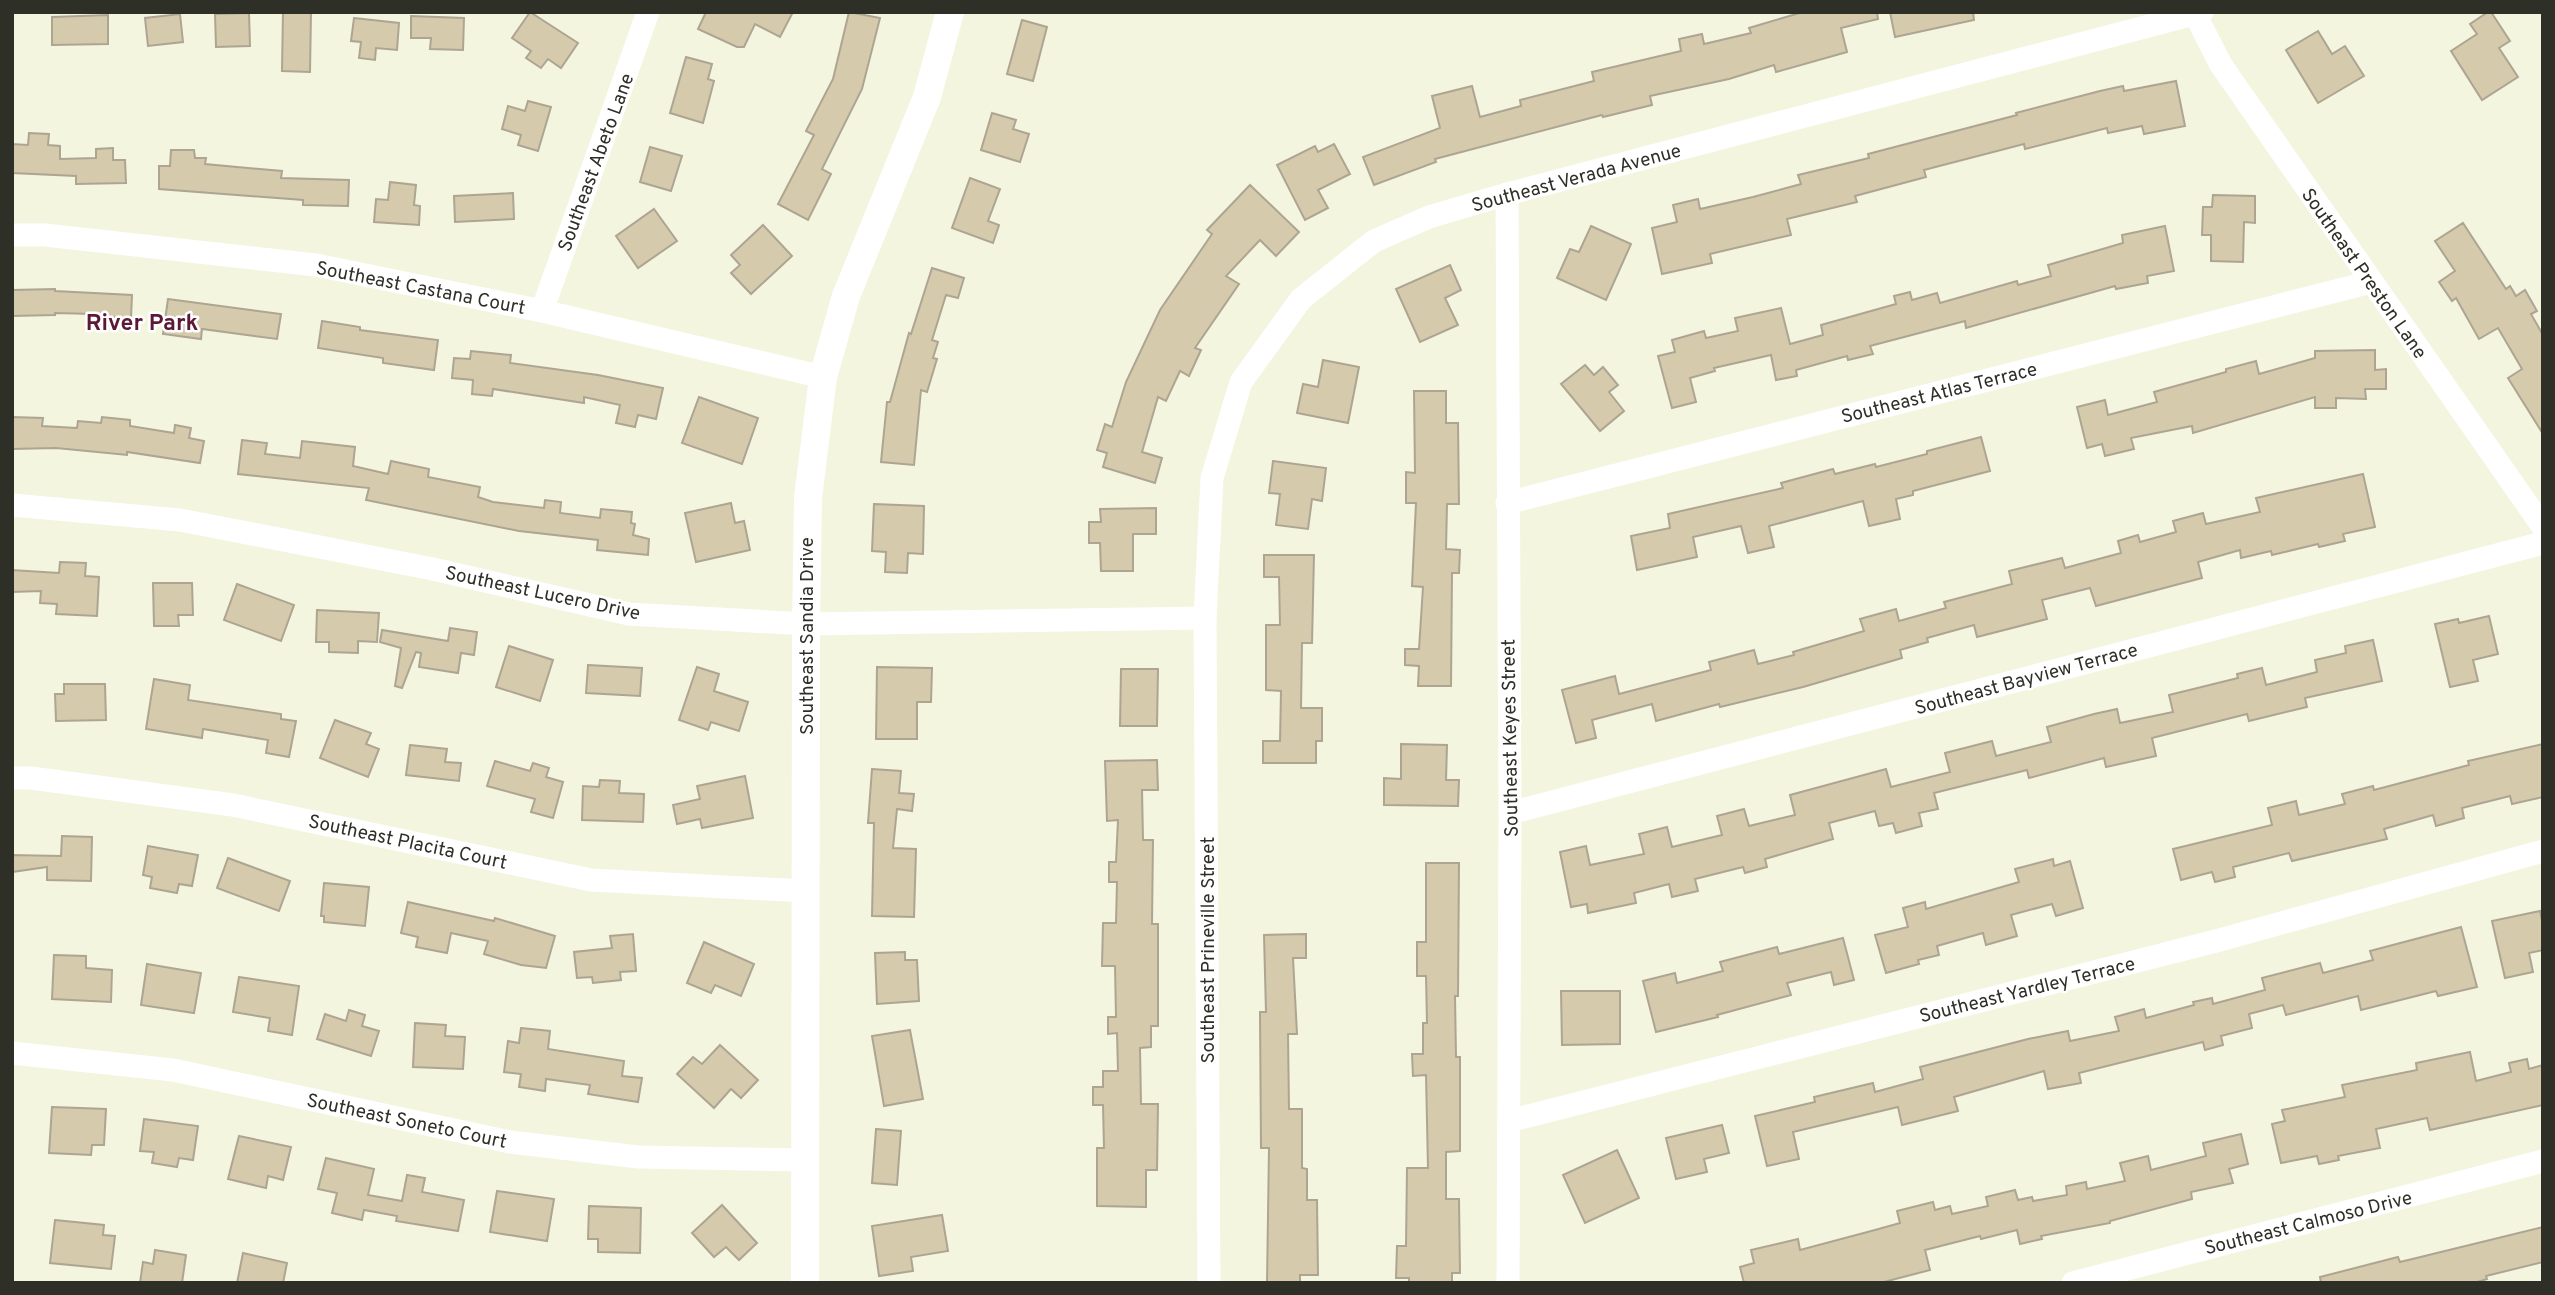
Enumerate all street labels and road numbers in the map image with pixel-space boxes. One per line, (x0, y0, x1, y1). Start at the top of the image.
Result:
street label: Southeast Abeto Lane (553, 70, 640, 255)
street label: Southeast Verada Avenue (1469, 139, 1684, 218)
street label: Southeast Preston Lane (2295, 184, 2431, 364)
street label: Southeast Castana Court (314, 257, 527, 321)
street label: Southeast Atlas Terrace (1839, 358, 2040, 430)
street label: Southeast Sandia Drive (796, 537, 820, 735)
street label: Southeast Lucero Drive (443, 562, 642, 626)
street label: Southeast Keyes Street (1497, 639, 1525, 837)
street label: Southeast Bayview Terrace (1912, 639, 2141, 721)
street label: Southeast Placita Court (306, 810, 509, 876)
street label: Southeast Prineville Street (1197, 836, 1221, 1064)
street label: Southeast Yardley Terrace (1917, 953, 2138, 1029)
street label: Southeast Soneto Court (304, 1089, 509, 1155)
street label: Southeast Calmoso Drive (2202, 1186, 2415, 1261)

